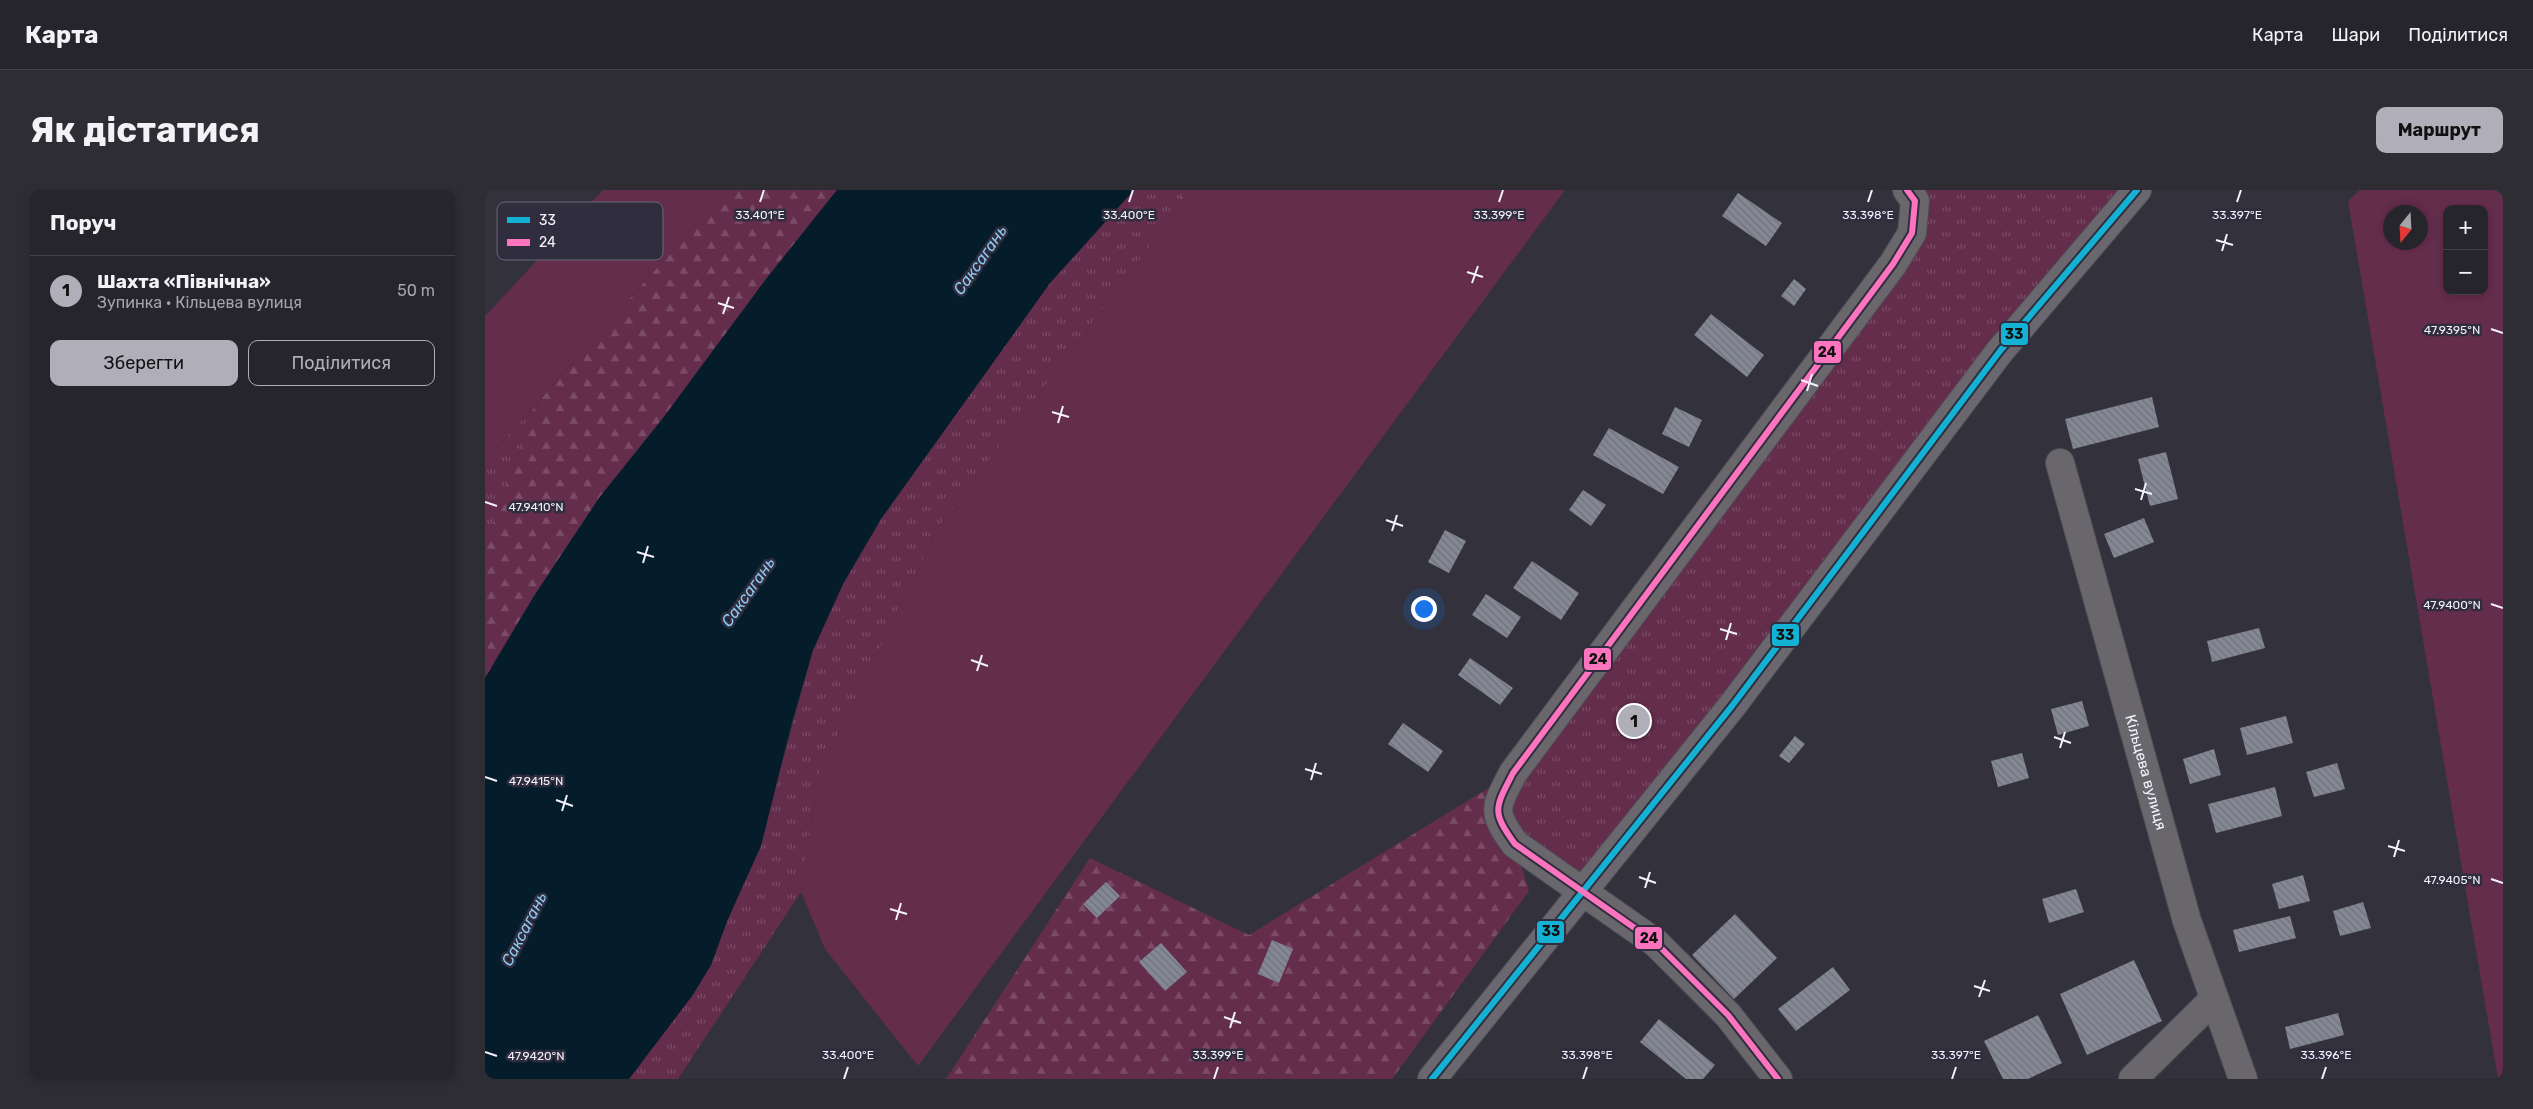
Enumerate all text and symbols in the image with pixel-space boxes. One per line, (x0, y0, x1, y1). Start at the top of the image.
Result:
text: Карта (25, 21, 98, 49)
text: Карта (2252, 24, 2303, 46)
text: Шари (2331, 24, 2380, 46)
text: Поділитися (2408, 24, 2508, 46)
button: Маршрут (2376, 107, 2503, 153)
text: Як дістатися (30, 109, 260, 151)
legend (497, 202, 663, 260)
north arrow (2383, 205, 2428, 250)
map controls (2443, 205, 2488, 295)
button: + (2443, 205, 2488, 250)
text: 33.401°E (735, 208, 785, 222)
text: 33.400°E (1103, 208, 1155, 222)
text: 33.399°E (1474, 208, 1524, 222)
text: 33.398°E (1842, 208, 1894, 222)
text: 33.397°E (2212, 208, 2262, 222)
text: Поруч (50, 210, 116, 235)
text: 33 (539, 212, 556, 229)
water label: Саксагань (949, 222, 1011, 298)
text: 24 (539, 234, 556, 251)
button: − (2443, 250, 2488, 295)
text: Шахта «Північна» (97, 270, 271, 293)
text: 1 (62, 281, 70, 300)
text: 50 m (397, 281, 435, 300)
text: Зупинка · Кільцева вулиця (97, 293, 302, 312)
line badge: 33 (2000, 322, 2029, 346)
text: 47.9395°N (2424, 323, 2480, 337)
text: 33 (2005, 326, 2023, 343)
button: Зберегти (50, 340, 238, 386)
button: Поділитися (248, 340, 435, 386)
line badge: 24 (1813, 340, 1842, 364)
text: 24 (1818, 344, 1837, 361)
text: 47.9410°N (509, 500, 564, 514)
water label: Саксагань (717, 554, 779, 630)
your location (1411, 596, 1437, 622)
text: 47.9400°N (2423, 598, 2481, 612)
line badge: 33 (1771, 623, 1800, 647)
text: 33 (1776, 627, 1794, 644)
line badge: 24 (1583, 647, 1612, 671)
text: 24 (1589, 651, 1608, 668)
pin: 1 (1618, 702, 1650, 740)
street label: Кільцева вулиця (2121, 713, 2170, 832)
text: 47.9415°N (509, 774, 563, 788)
text: 47.9405°N (2423, 873, 2481, 887)
water label: Саксагань (497, 889, 551, 969)
line badge: 33 (1536, 920, 1565, 944)
text: 33 (1542, 923, 1560, 940)
line badge: 24 (1634, 926, 1663, 950)
text: 24 (1640, 930, 1659, 947)
text: 33.400°E (822, 1048, 874, 1062)
text: 33.399°E (1193, 1048, 1243, 1062)
text: 33.398°E (1561, 1048, 1613, 1062)
text: 33.397°E (1931, 1048, 1981, 1062)
text: 33.396°E (2301, 1048, 2351, 1062)
text: 47.9420°N (507, 1049, 565, 1063)

